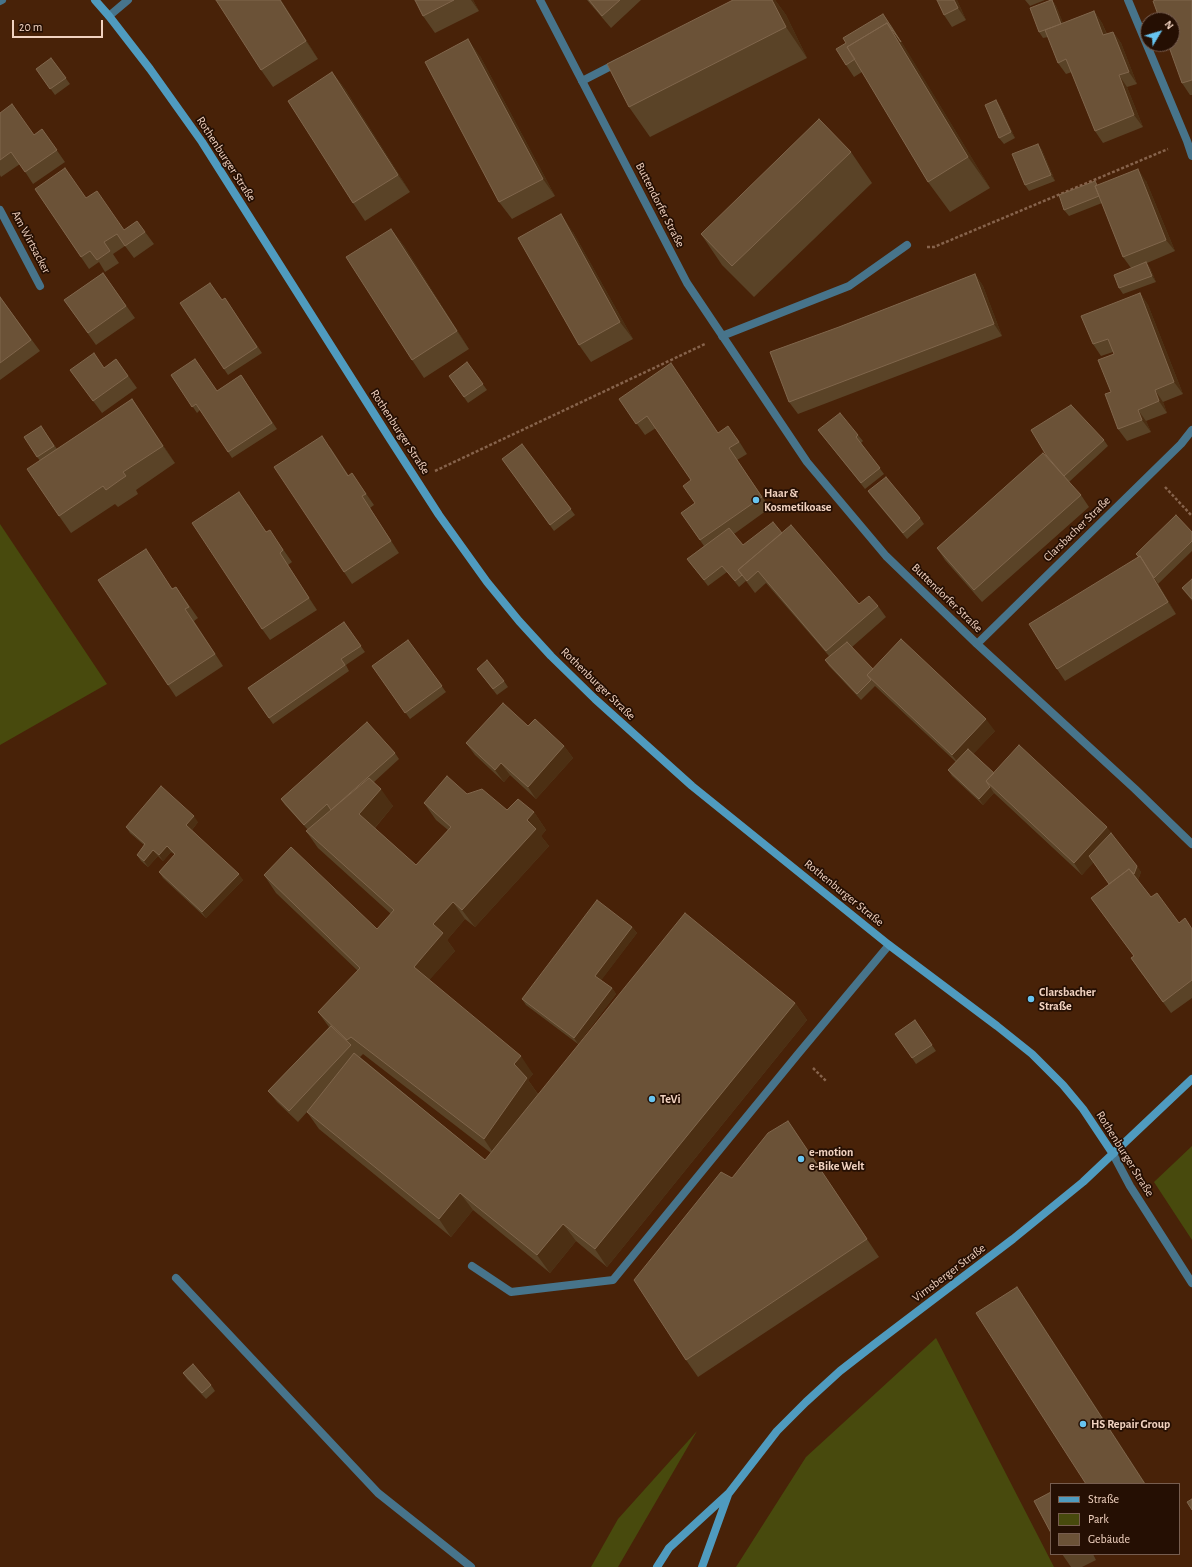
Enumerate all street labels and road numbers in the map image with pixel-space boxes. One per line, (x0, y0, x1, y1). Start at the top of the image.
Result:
street label: Rothenburger Straße (193, 114, 259, 204)
street label: Buttendorfer Straße (632, 160, 688, 250)
street label: Am Wirtsacker (8, 208, 54, 276)
street label: Rothenburger Straße (367, 387, 433, 477)
street label: Clarsbacher Straße (1040, 493, 1114, 565)
street label: Buttendorfer Straße (908, 560, 986, 636)
street label: Rothenburger Straße (558, 645, 638, 723)
street label: Rothenburger Straße (801, 857, 887, 929)
street label: Rothenburger Straße (1093, 1109, 1157, 1199)
street label: Virnsberger Straße (910, 1241, 988, 1305)

